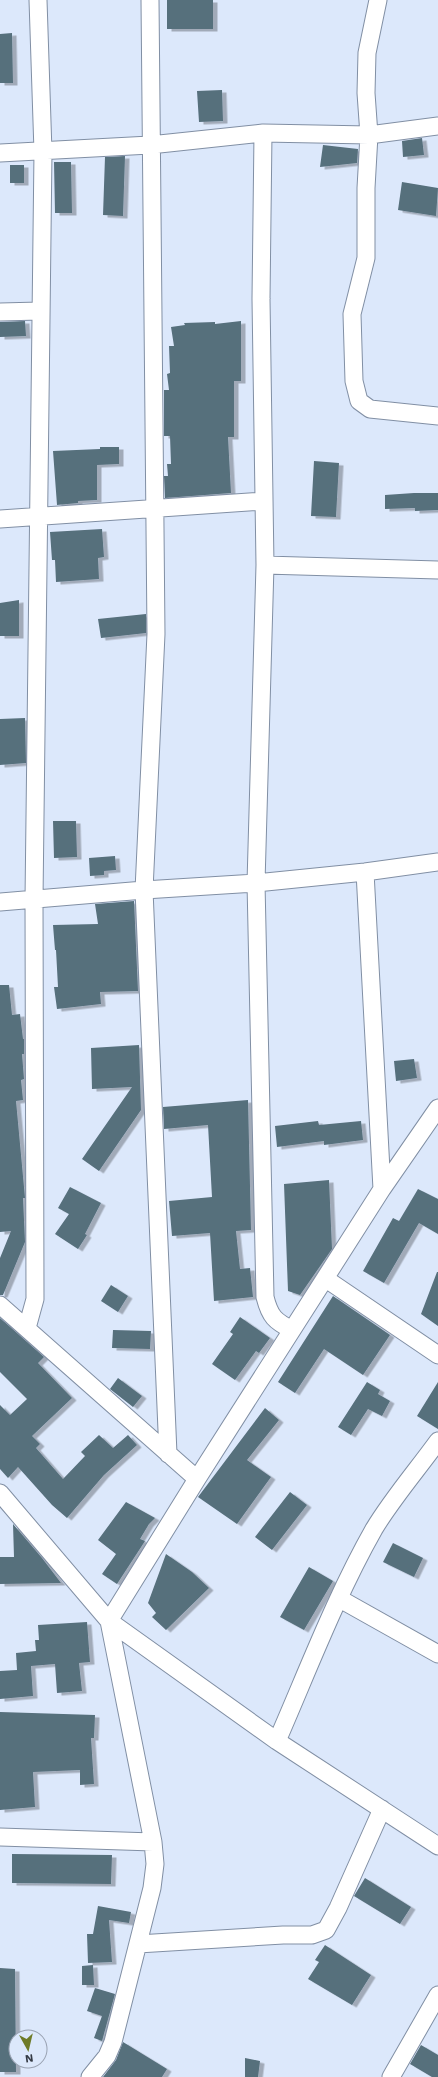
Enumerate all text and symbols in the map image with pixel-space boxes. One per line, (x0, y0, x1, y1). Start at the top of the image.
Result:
north arrow (8, 2029, 48, 2069)
text: N (24, 2051, 34, 2065)

